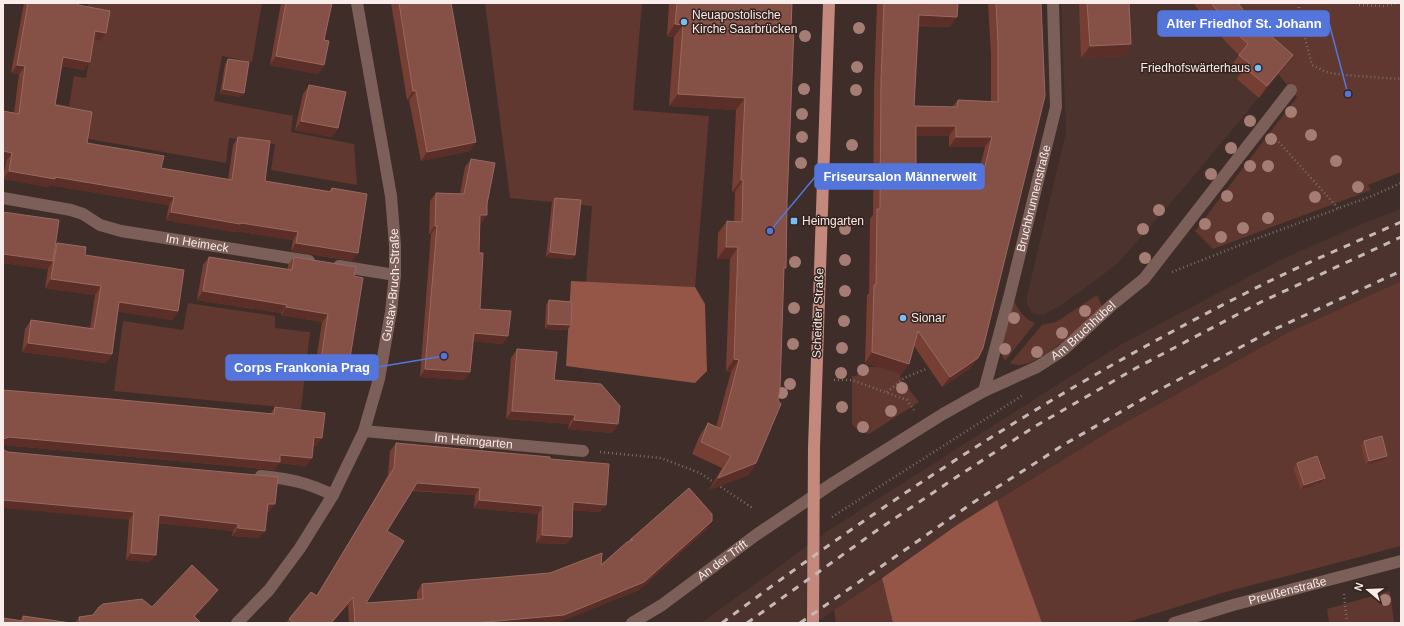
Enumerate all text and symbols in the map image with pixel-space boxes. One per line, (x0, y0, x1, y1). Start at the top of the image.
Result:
place label: Neuapostolische Kirche Saarbrücken (692, 8, 797, 36)
callout: Alter Friedhof St. Johann (1158, 11, 1329, 36)
text: Alter Friedhof St. Johann (1166, 16, 1322, 31)
marker: Neuapostolische Kirche Saarbrücken (679, 17, 689, 27)
place label: Friedhofswärterhaus (1141, 61, 1250, 75)
marker: Friedhofswärterhaus (1253, 63, 1263, 73)
street label: Bruchbrunnenstraße (1014, 143, 1054, 253)
callout: Friseursalon Männerwelt (815, 164, 984, 189)
text: Friseursalon Männerwelt (823, 169, 977, 184)
place label: Heimgarten (802, 214, 864, 228)
marker: Heimgarten (789, 216, 799, 226)
street label: Gustav-Bruch-Straße (379, 228, 402, 342)
street label: Im Heimeck (165, 231, 231, 255)
street label: Scheidter Straße (809, 267, 827, 358)
street label: Am Bruchhübel (1048, 298, 1118, 363)
place label: Sionar (911, 311, 946, 325)
marker: Sionar (898, 313, 908, 323)
callout: Corps Frankonia Prag (226, 355, 378, 380)
text: Corps Frankonia Prag (234, 360, 370, 375)
street label: Im Heimgarten (434, 430, 513, 452)
street label: An der Trift (694, 537, 750, 583)
north arrow (1348, 570, 1388, 610)
street label: Preußenstraße (1247, 574, 1328, 608)
text: N (1352, 581, 1366, 592)

